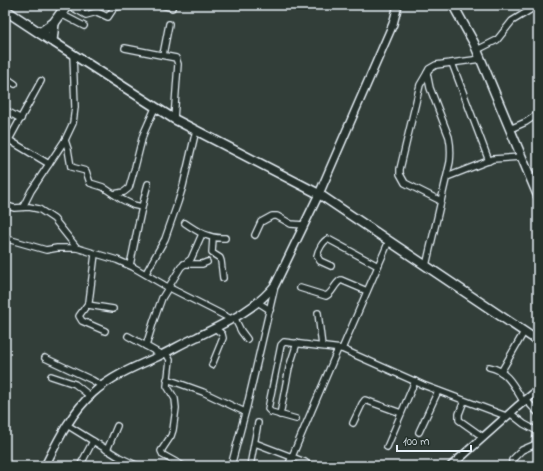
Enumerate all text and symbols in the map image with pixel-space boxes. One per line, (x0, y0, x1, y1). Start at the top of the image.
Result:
scale bar (397, 427, 471, 453)
text: 100 m (403, 433, 430, 451)

